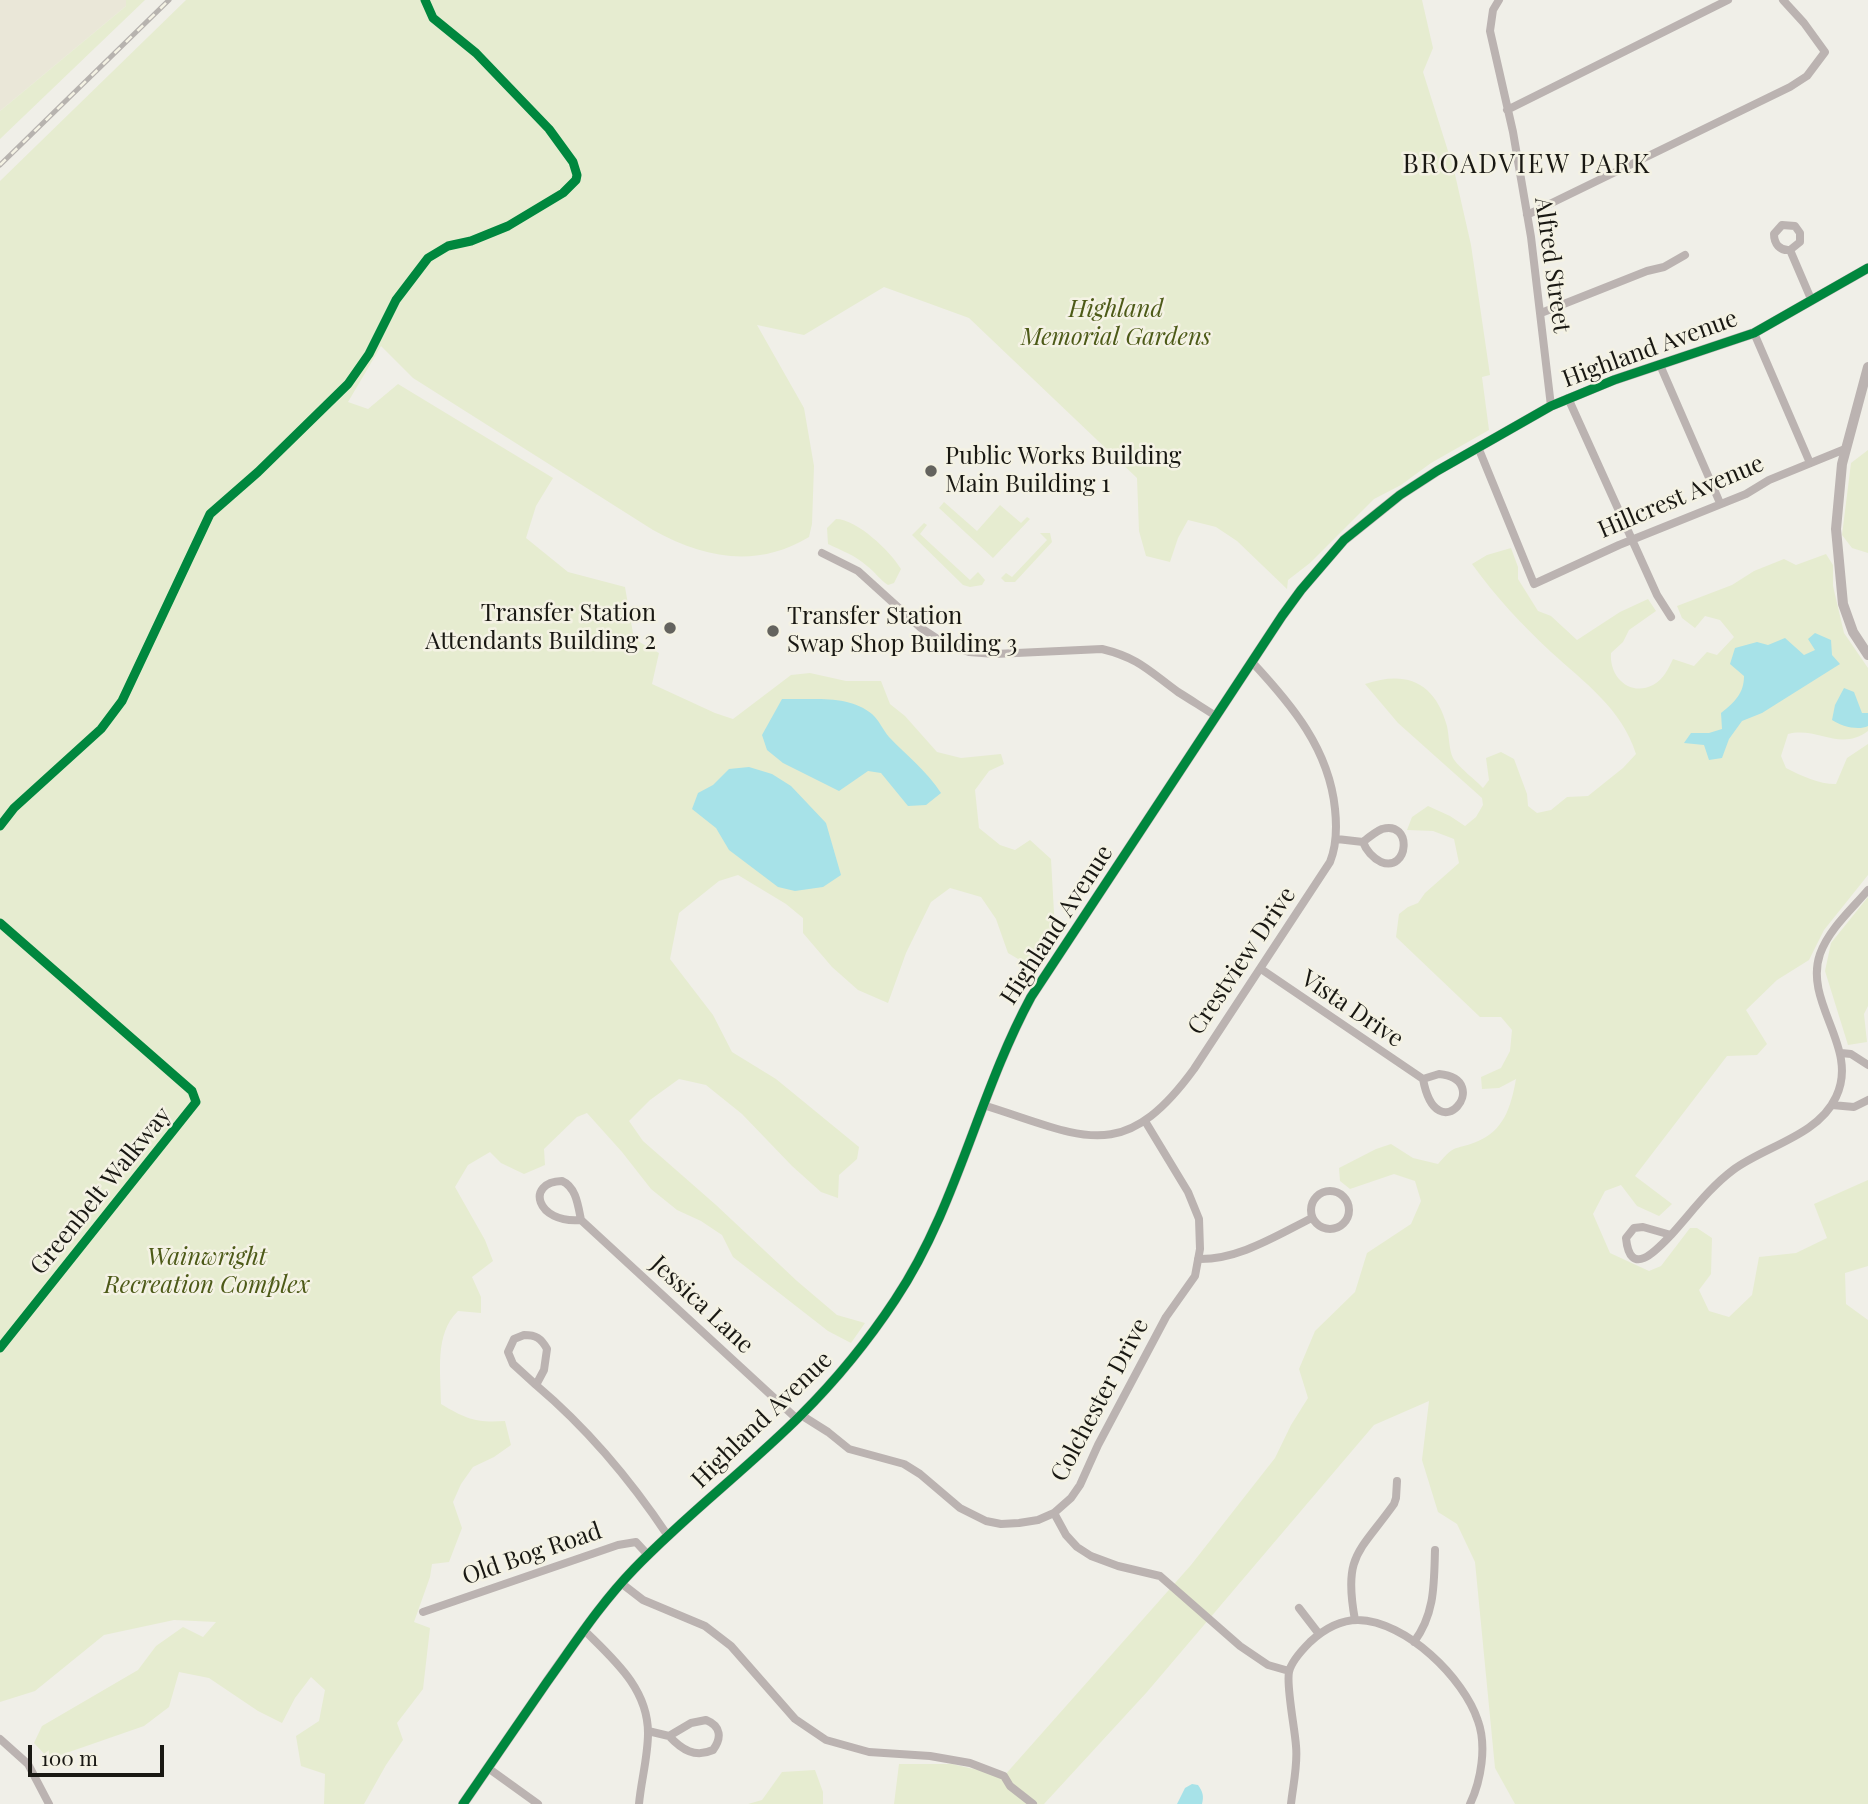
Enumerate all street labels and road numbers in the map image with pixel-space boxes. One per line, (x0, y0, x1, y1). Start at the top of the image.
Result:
street label: Alfred Street (1528, 195, 1576, 335)
street label: Highland Avenue (1559, 304, 1741, 394)
street label: Hillcrest Avenue (1594, 449, 1768, 545)
street label: Highland Avenue (995, 840, 1119, 1010)
street label: Crestview Drive (1182, 882, 1302, 1040)
street label: Vista Drive (1295, 964, 1409, 1054)
street label: Greenbelt Walkway (25, 1101, 177, 1281)
street label: Jessica Lane (645, 1250, 759, 1360)
street label: Colchester Drive (1045, 1313, 1155, 1487)
street label: Highland Avenue (686, 1346, 838, 1494)
street label: Old Bog Road (459, 1517, 605, 1591)

